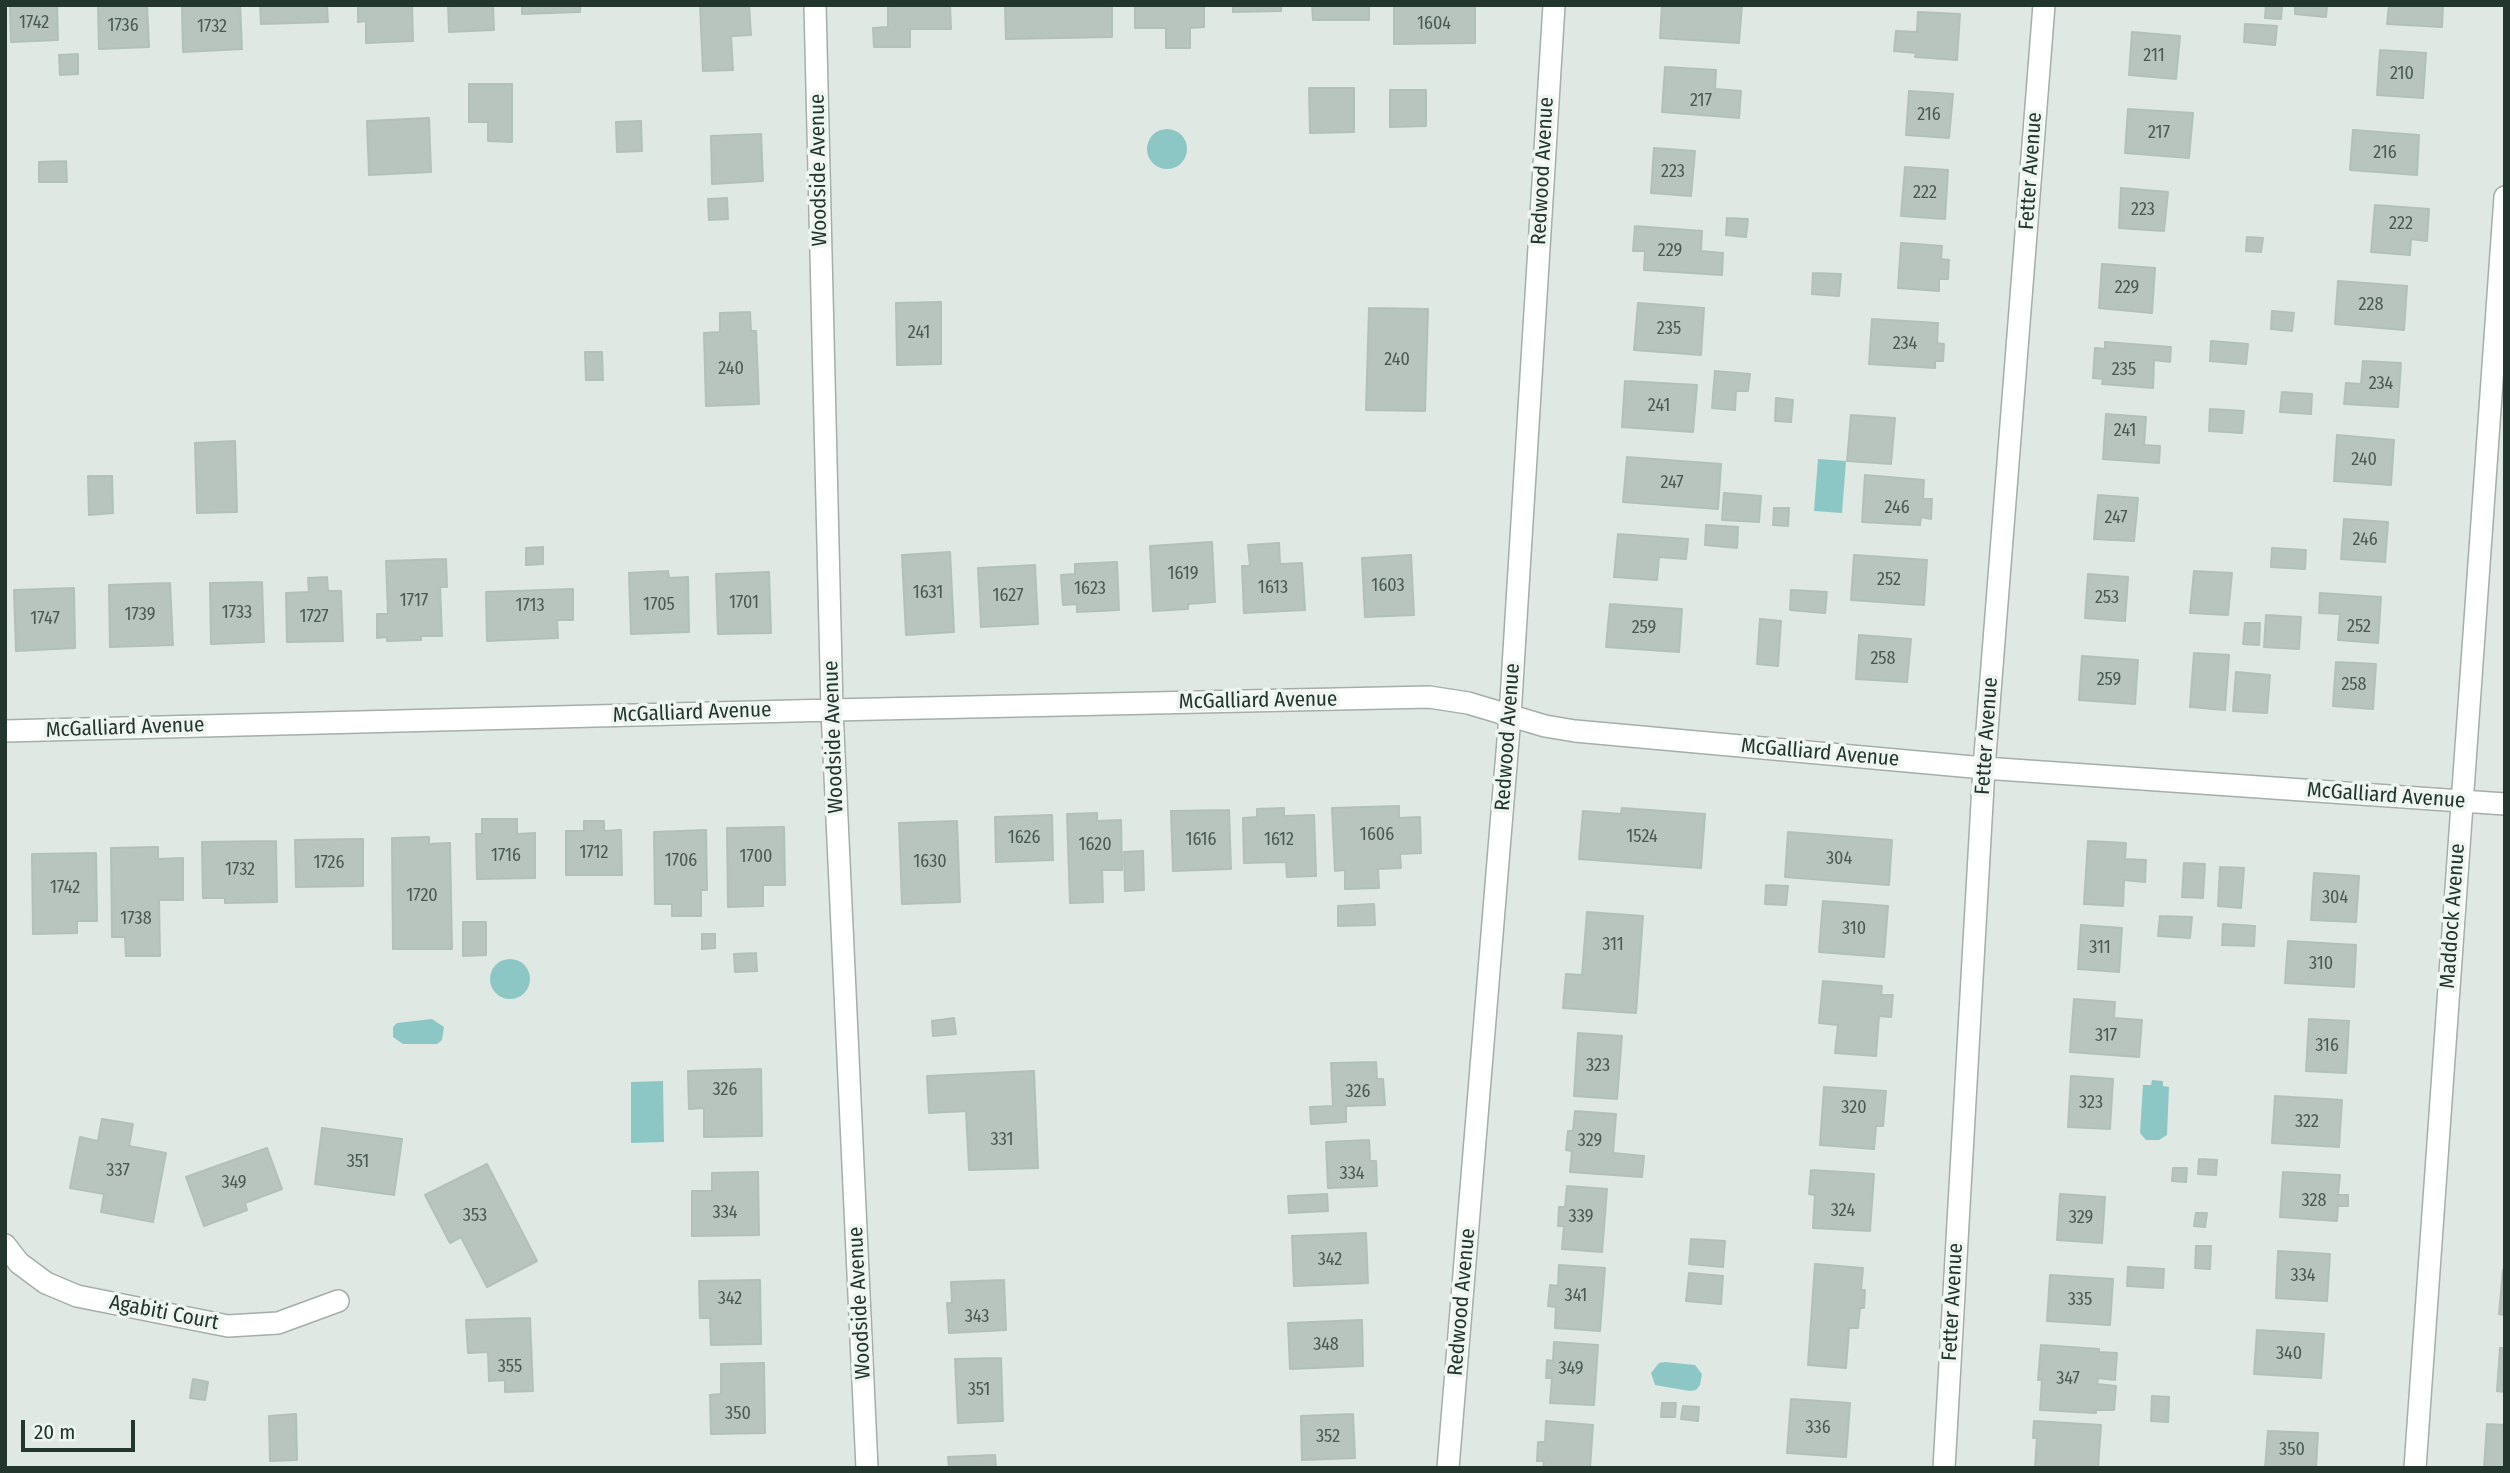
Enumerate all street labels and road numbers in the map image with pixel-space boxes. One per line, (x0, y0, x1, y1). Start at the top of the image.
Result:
street label: Woodside Avenue (805, 93, 833, 247)
street label: Redwood Avenue (1527, 96, 1559, 246)
street label: Fetter Avenue (2014, 111, 2048, 231)
street label: Woodside Avenue (819, 660, 849, 814)
street label: Redwood Avenue (1490, 662, 1526, 812)
street label: Fetter Avenue (1970, 676, 2004, 796)
street label: McGalliard Avenue (1178, 687, 1338, 715)
street label: McGalliard Avenue (612, 698, 772, 728)
street label: McGalliard Avenue (45, 713, 205, 743)
street label: McGalliard Avenue (1740, 734, 1900, 772)
street label: McGalliard Avenue (2306, 778, 2466, 814)
street label: Maddock Avenue (2435, 843, 2471, 989)
street label: Woodside Avenue (843, 1226, 877, 1380)
street label: Redwood Avenue (1443, 1227, 1481, 1377)
street label: Fetter Avenue (1937, 1242, 1969, 1362)
street label: Agabiti Court (107, 1290, 221, 1336)

